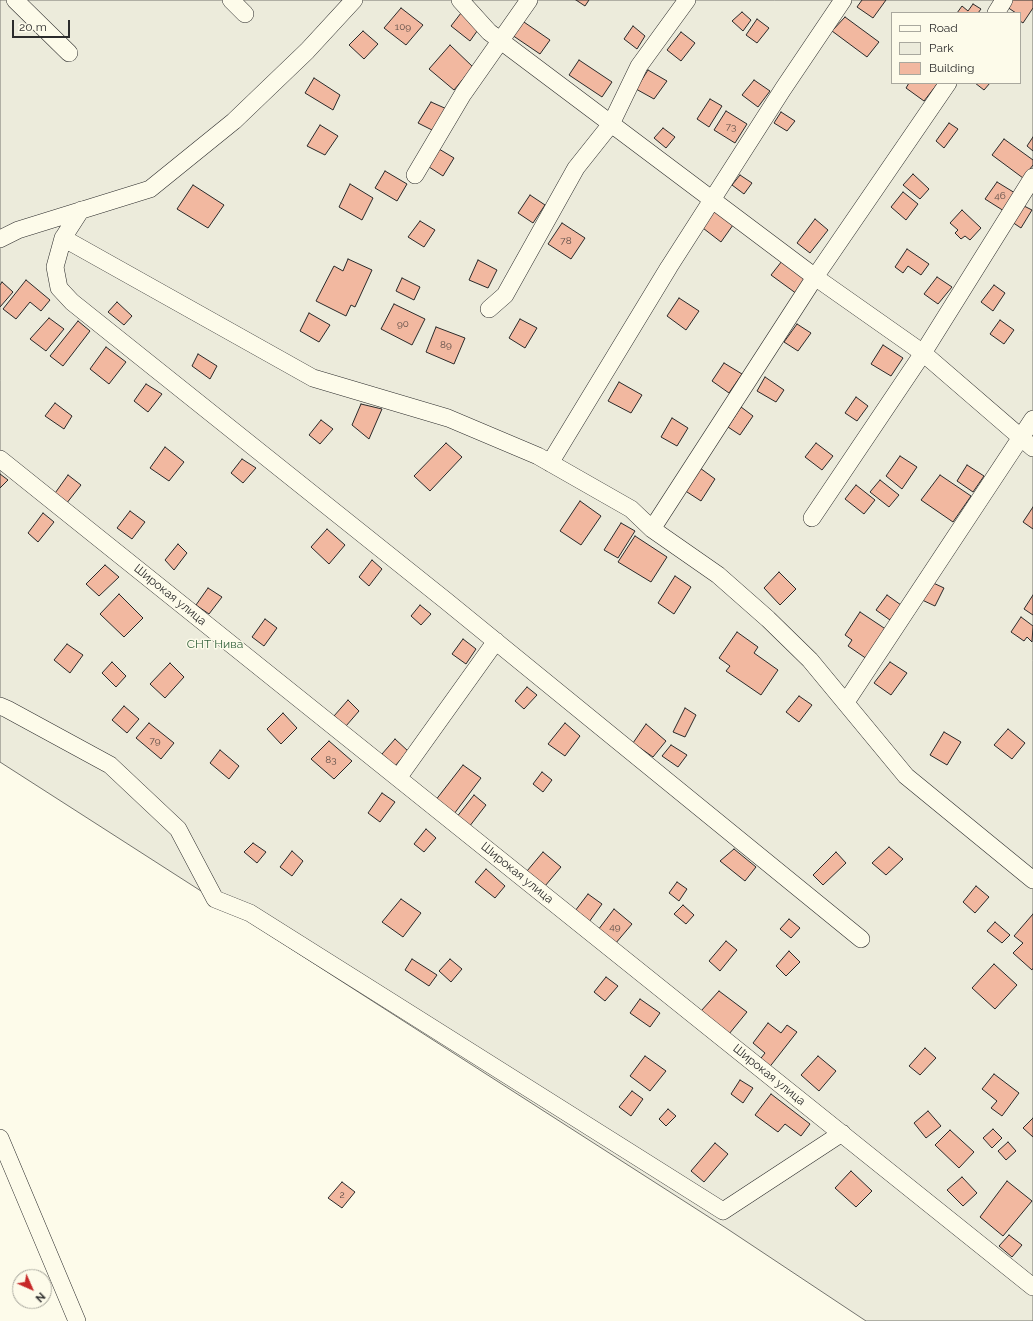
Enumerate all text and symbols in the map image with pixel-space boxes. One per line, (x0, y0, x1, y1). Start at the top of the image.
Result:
scale bar (14, 12, 72, 38)
legend (891, 12, 1021, 84)
text: 20 m (19, 20, 47, 34)
house number: 109 (395, 21, 411, 33)
text: Road (929, 21, 958, 35)
text: Park (929, 41, 954, 55)
text: Building (929, 61, 975, 75)
house number: 73 (726, 121, 736, 133)
house number: 46 (994, 190, 1006, 202)
house number: 78 (560, 235, 572, 247)
house number: 90 (397, 318, 409, 330)
house number: 89 (440, 339, 452, 351)
street label: Широкая улица (131, 561, 209, 629)
park label: СНТ Нива (187, 637, 243, 651)
house number: 79 (149, 735, 161, 747)
house number: 83 (325, 754, 337, 766)
street label: Широкая улица (478, 839, 556, 907)
house number: 49 (609, 921, 621, 933)
street label: Широкая улица (730, 1041, 808, 1109)
house number: 2 (339, 1189, 345, 1201)
north arrow (12, 1269, 52, 1309)
text: N (33, 1290, 48, 1305)

